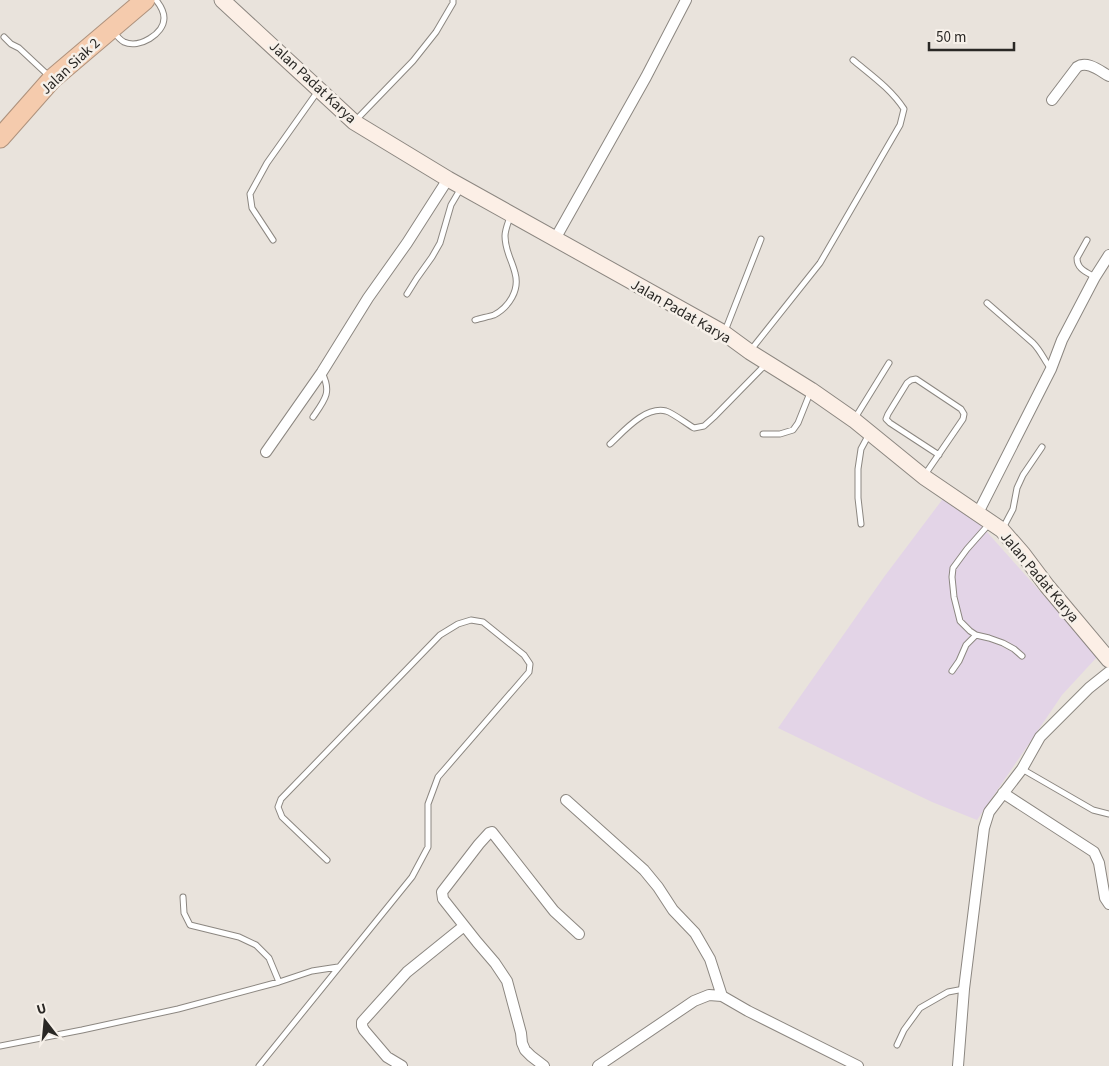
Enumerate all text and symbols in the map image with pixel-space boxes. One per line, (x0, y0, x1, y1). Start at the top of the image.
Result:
scale bar (929, 20, 1014, 52)
text: 50 m (936, 27, 966, 48)
street label: Jalan Siak 2 (36, 33, 105, 99)
street label: Jalan Padat Karya (264, 36, 361, 128)
street label: Jalan Padat Karya (627, 274, 735, 349)
street label: Jalan Padat Karya (995, 527, 1084, 627)
north arrow (20, 996, 70, 1046)
text: U (34, 999, 49, 1020)

